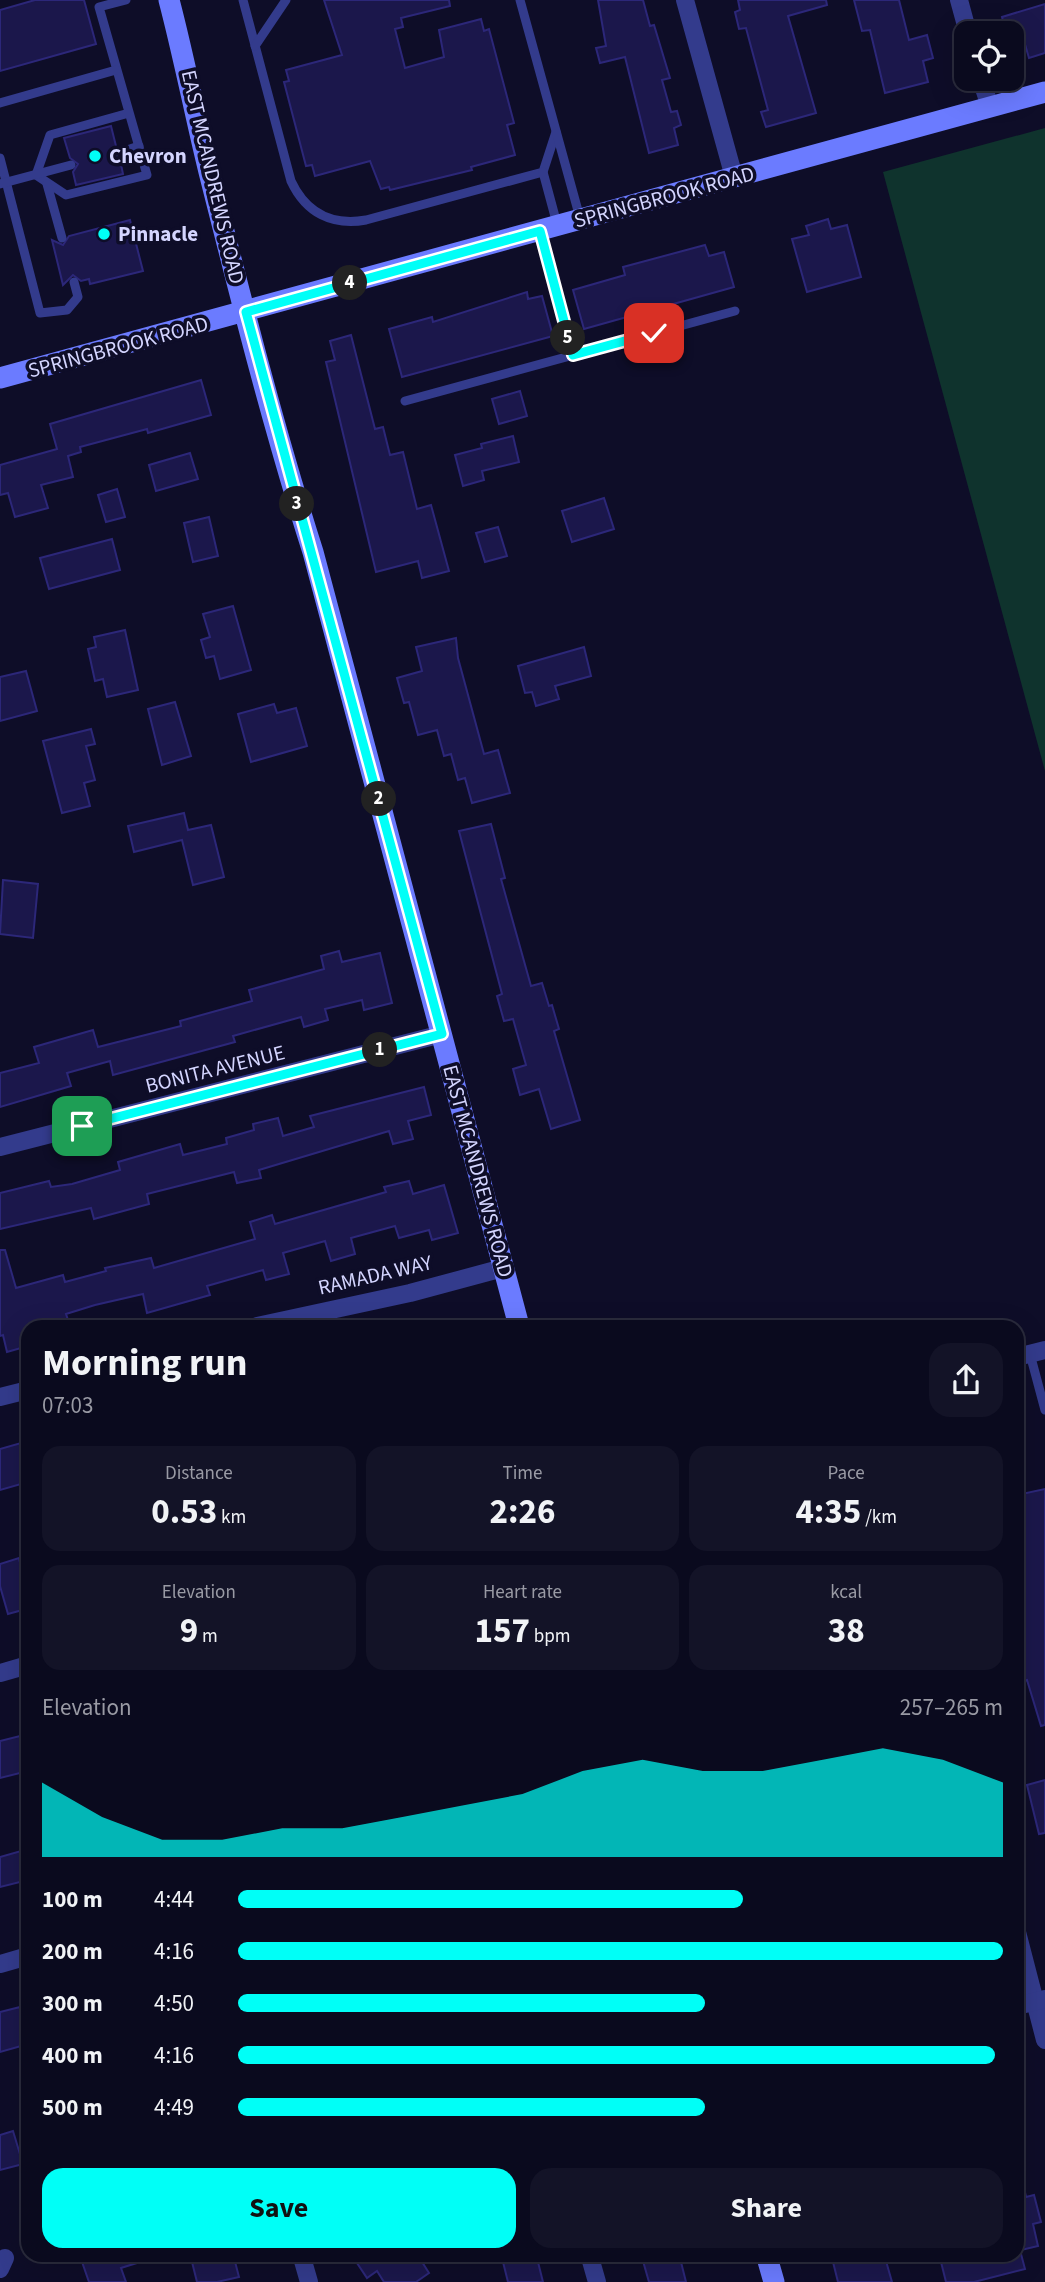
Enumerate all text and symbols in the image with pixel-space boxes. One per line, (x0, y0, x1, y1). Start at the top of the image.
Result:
map controls (954, 21, 1024, 91)
button: locate (954, 21, 1024, 91)
street label: EAST MCANDREWS ROAD (174, 67, 252, 287)
place label: Chevron (109, 141, 187, 171)
marker: Chevron (87, 148, 103, 164)
street label: SPRINGBROOK ROAD (570, 158, 758, 236)
place label: Pinnacle (118, 219, 198, 249)
marker: Pinnacle (96, 226, 112, 242)
pin: 4 (332, 266, 368, 300)
text: 4 (344, 269, 355, 296)
pin (624, 303, 684, 363)
street label: SPRINGBROOK ROAD (24, 308, 212, 386)
icon: check (635, 314, 673, 352)
pin: 5 (550, 320, 586, 356)
text: 5 (562, 324, 573, 351)
pin: 3 (280, 486, 314, 522)
text: 3 (291, 490, 302, 517)
pin: 2 (362, 782, 396, 816)
text: 2 (373, 785, 384, 812)
pin: 1 (362, 1032, 398, 1068)
text: 1 (374, 1036, 385, 1063)
street label: BONITA AVENUE (142, 1037, 288, 1101)
street label: EAST MCANDREWS ROAD (435, 1061, 521, 1281)
pin (52, 1096, 112, 1156)
icon: arrive (63, 1107, 101, 1145)
street label: RAMADA WAY (315, 1247, 436, 1303)
text: Morning run (42, 1336, 247, 1390)
button: share (929, 1343, 1003, 1417)
text: 07:03 (42, 1389, 93, 1422)
text: Distance (165, 1460, 233, 1487)
text: Time (502, 1460, 543, 1487)
text: Pace (828, 1460, 865, 1487)
text: 0.53 (151, 1487, 217, 1537)
text: 2:26 (490, 1487, 555, 1537)
text: 4:35 (795, 1487, 861, 1537)
text: km (217, 1504, 246, 1531)
text: /km (861, 1504, 897, 1531)
text: Elevation (162, 1579, 236, 1606)
text: Heart rate (483, 1579, 562, 1606)
text: kcal (830, 1579, 862, 1606)
text: 9 (180, 1606, 198, 1656)
text: 157 (474, 1606, 530, 1656)
text: 38 (828, 1606, 865, 1656)
text: m (198, 1623, 218, 1650)
text: bpm (530, 1623, 571, 1650)
text: Elevation (42, 1691, 132, 1724)
text: 257–265 m (900, 1691, 1003, 1724)
text: 100 m (42, 1883, 103, 1916)
text: 4:44 (154, 1883, 194, 1916)
text: 200 m (42, 1935, 103, 1968)
text: 4:16 (154, 1935, 194, 1968)
text: 300 m (42, 1987, 103, 2020)
text: 4:50 (154, 1987, 194, 2020)
text: 400 m (42, 2039, 103, 2072)
text: 4:16 (154, 2039, 194, 2072)
text: 500 m (42, 2091, 103, 2124)
text: 4:49 (154, 2091, 194, 2124)
button: Save (42, 2168, 516, 2248)
button: Share (530, 2168, 1003, 2248)

